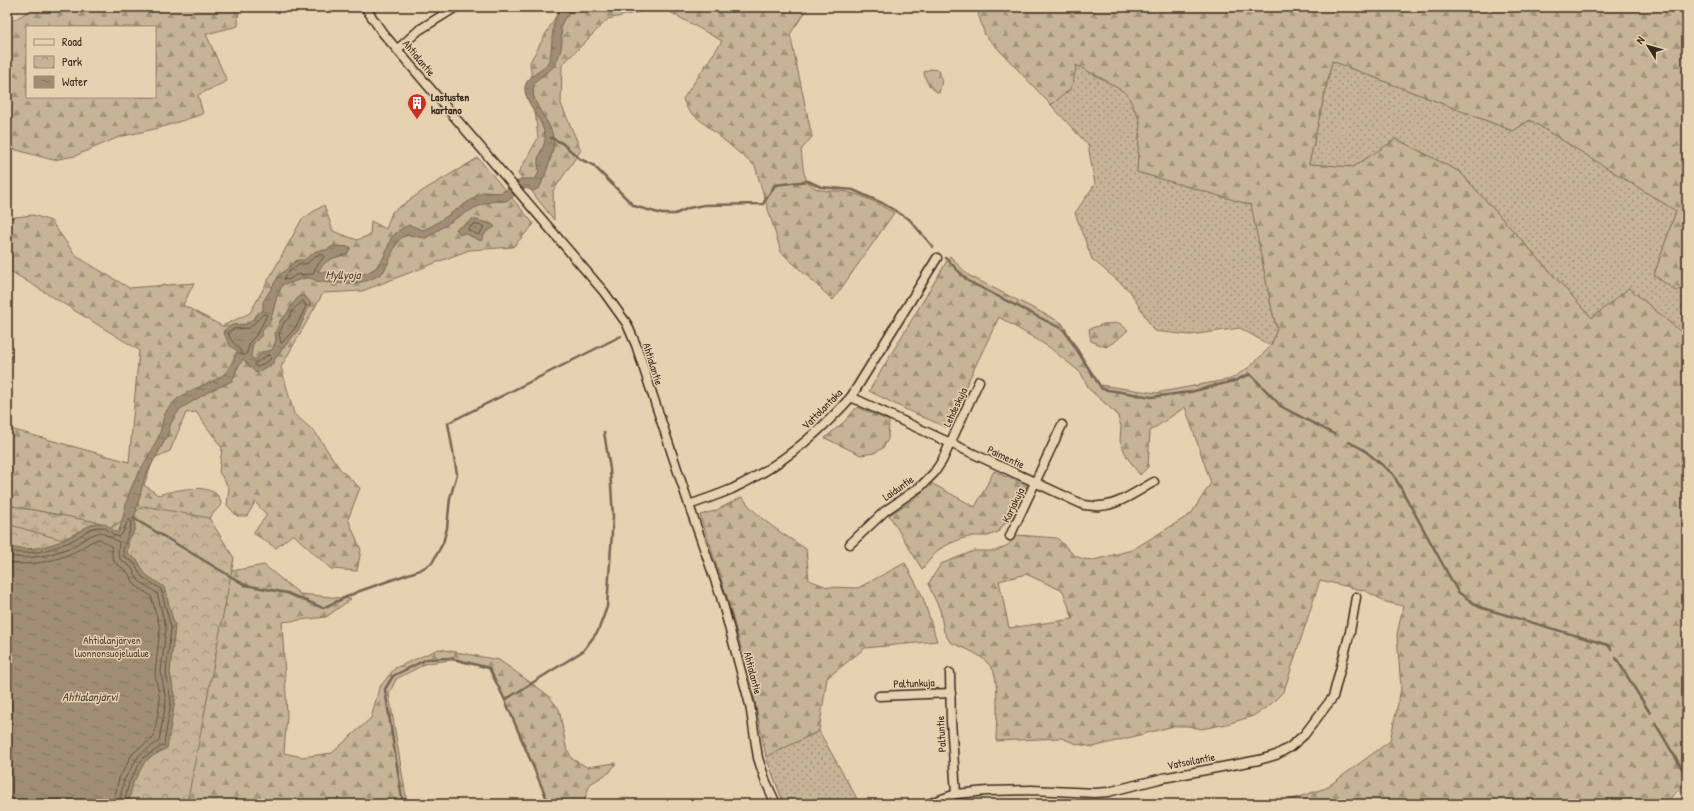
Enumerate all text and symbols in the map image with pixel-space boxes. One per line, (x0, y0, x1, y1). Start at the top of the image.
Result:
legend (26, 26, 156, 98)
north arrow (1628, 26, 1668, 66)
text: Road (62, 33, 82, 50)
text: N (1633, 33, 1647, 47)
street label: Ahtialantie (400, 37, 439, 80)
text: Park (62, 53, 82, 70)
text: Water (62, 73, 88, 90)
place label: Lastusten kartano (431, 90, 469, 117)
building icon: Lastusten kartano (406, 92, 428, 120)
water label: Myllyoja (326, 266, 362, 283)
street label: Ahtialantie (640, 341, 667, 387)
street label: Lehdeskuja (940, 384, 970, 429)
street label: Vattolantaka (799, 385, 846, 432)
street label: Paimentie (985, 442, 1027, 472)
street label: Laiduntie (880, 472, 917, 504)
street label: Karjakuja (999, 485, 1028, 525)
park label: Ahtialanjärven luonnonsuojelualue (75, 633, 150, 660)
street label: Ahtialantie (741, 650, 766, 696)
street label: Paltunkuja (893, 675, 936, 691)
water label: Ahtialanjärvi (62, 688, 119, 705)
street label: Paltuntie (933, 715, 949, 752)
street label: Vatsoilantie (1166, 749, 1217, 772)

